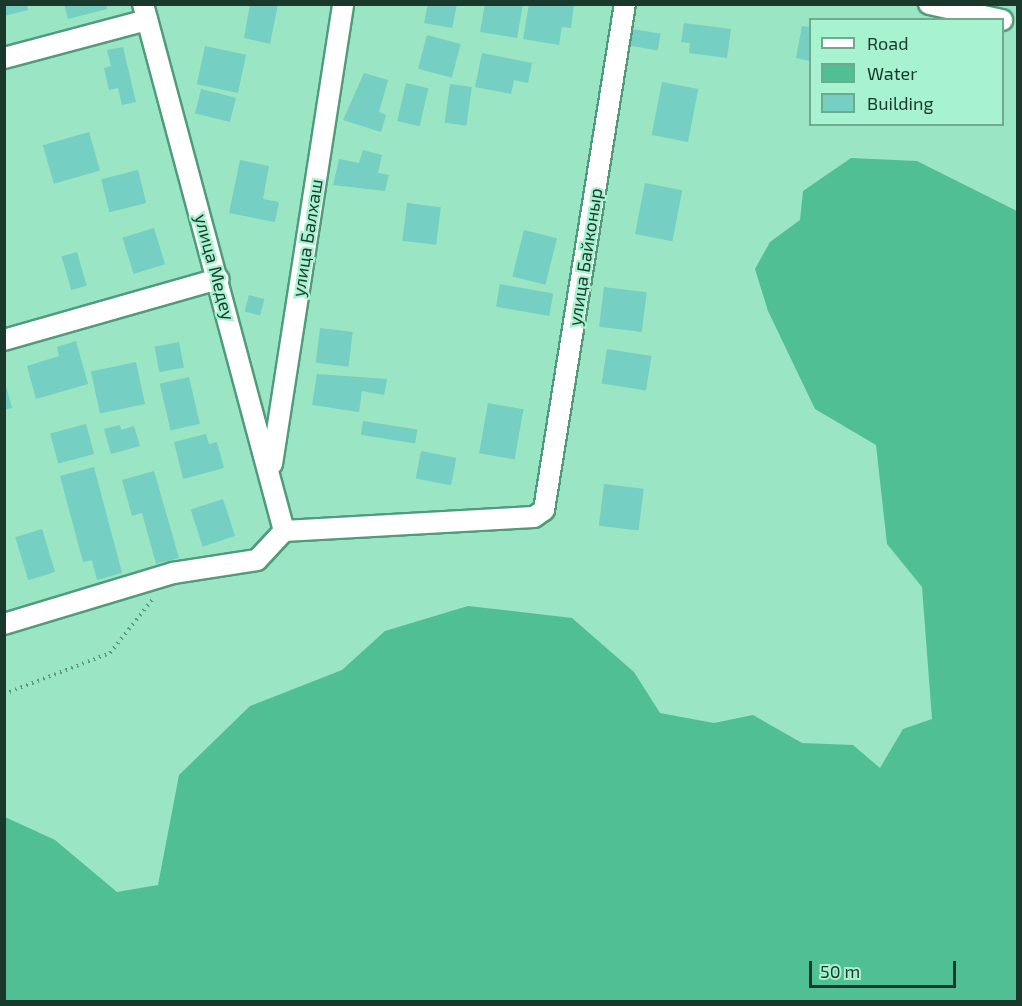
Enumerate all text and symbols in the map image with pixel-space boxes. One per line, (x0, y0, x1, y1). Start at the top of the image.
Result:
legend (809, 18, 1004, 126)
text: Road (867, 32, 908, 54)
text: Water (867, 62, 917, 84)
text: Building (867, 92, 934, 114)
street label: улица Балхаш (287, 177, 327, 299)
street label: улица Байконыр (563, 186, 607, 328)
street label: улица Медеу (190, 211, 240, 323)
scale bar (812, 949, 959, 987)
text: 50 m (820, 960, 860, 982)

